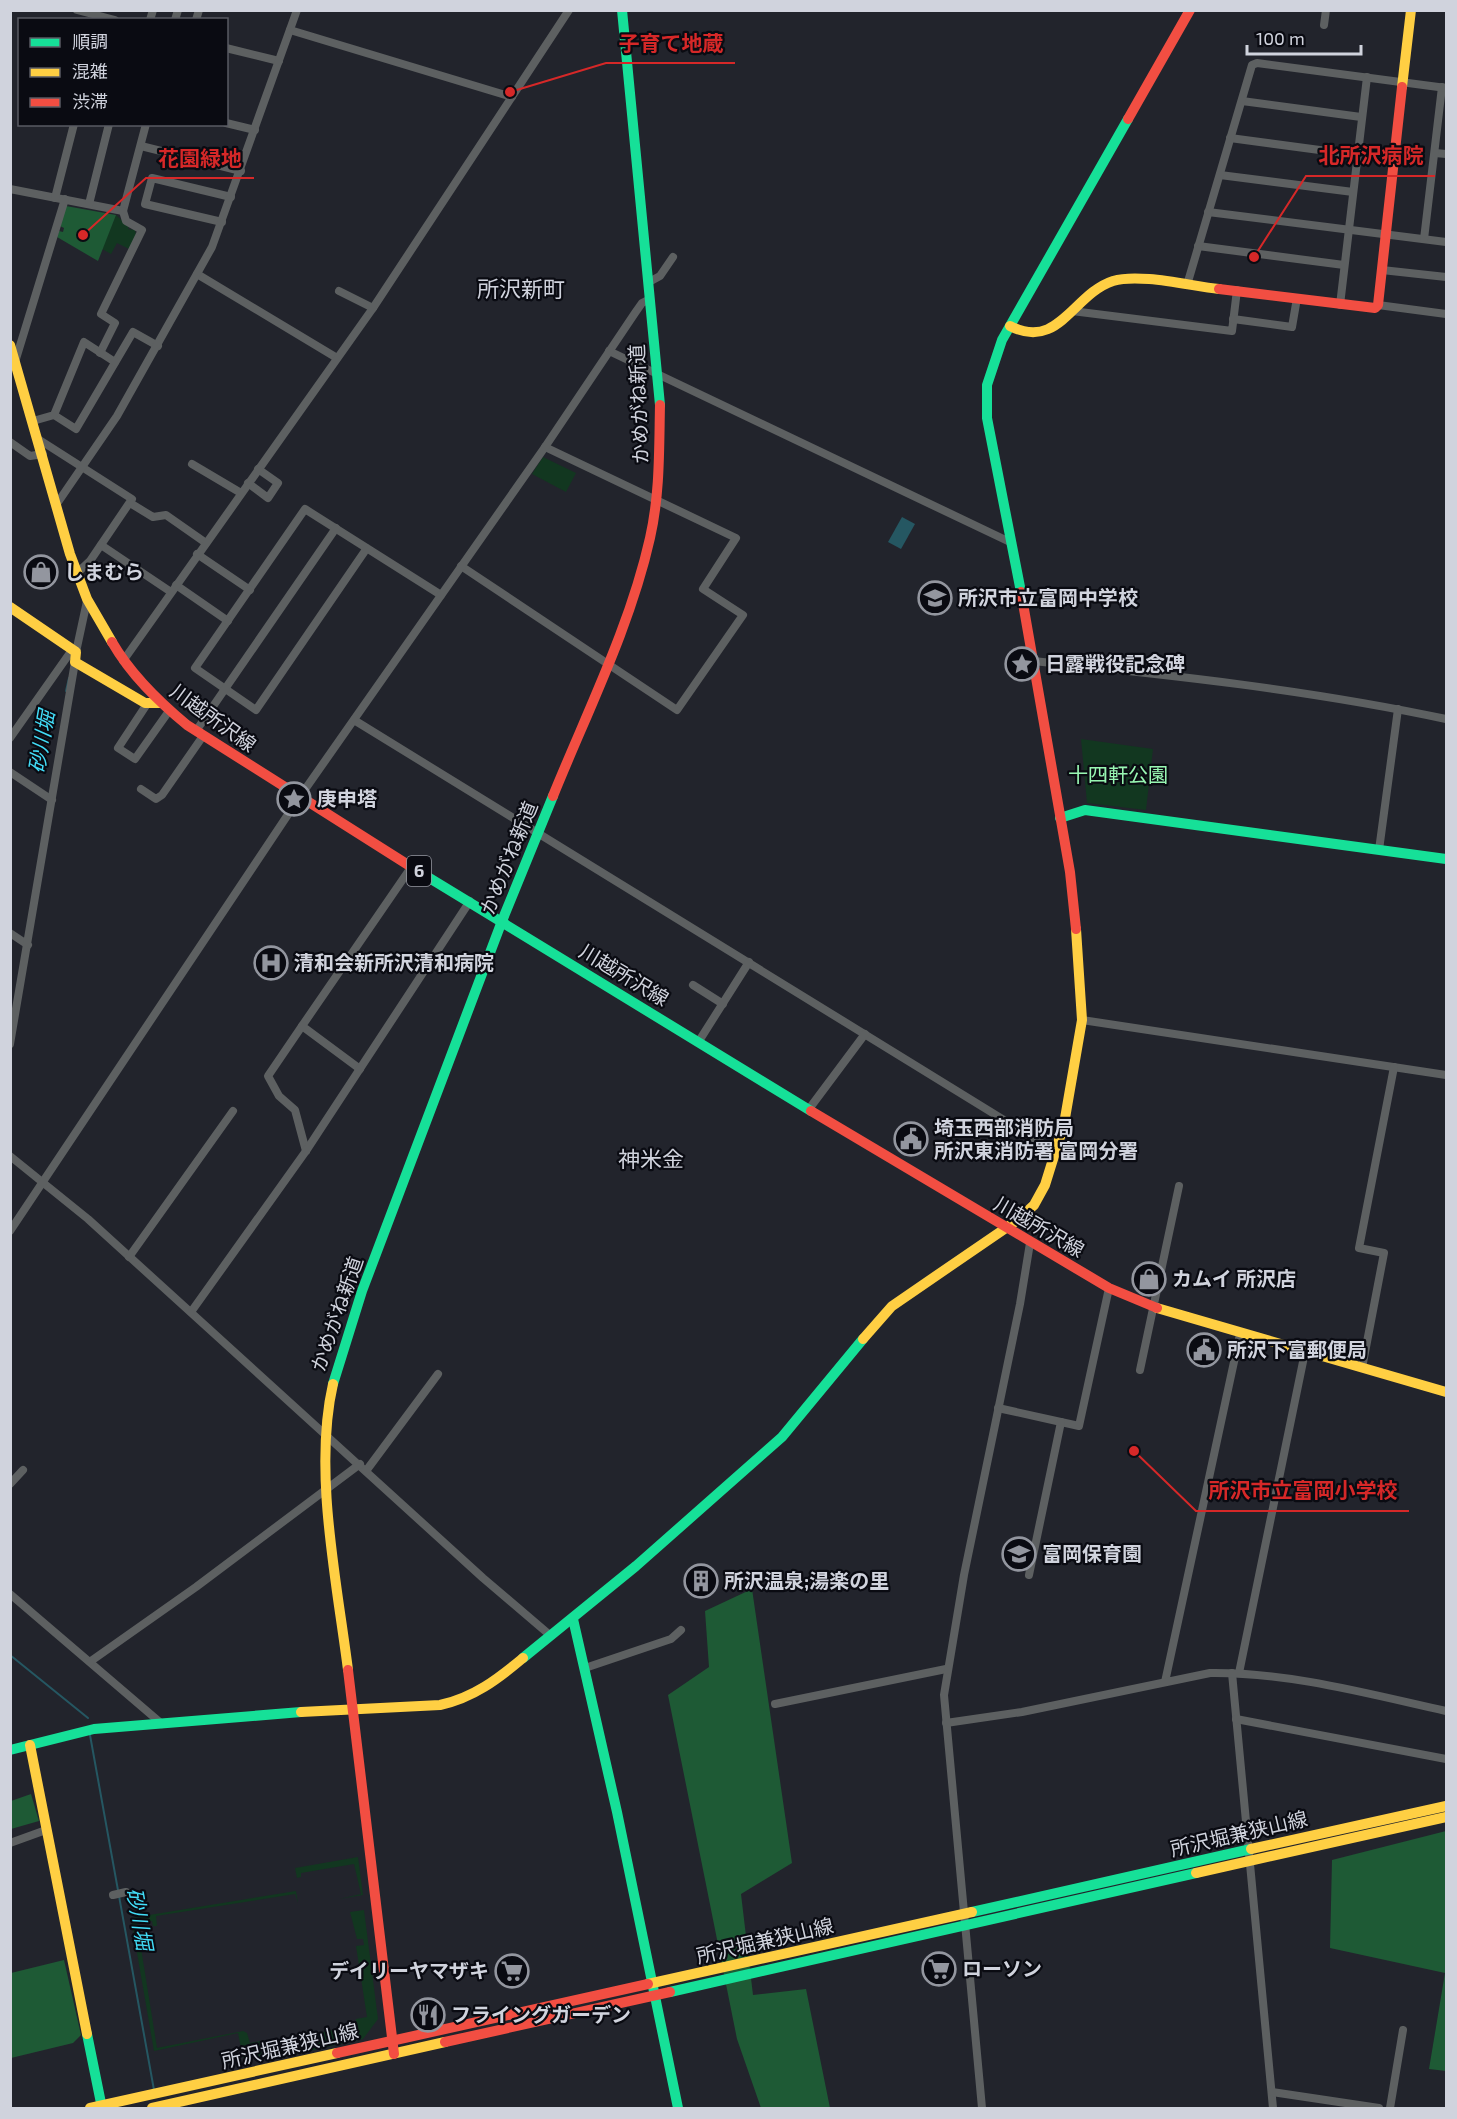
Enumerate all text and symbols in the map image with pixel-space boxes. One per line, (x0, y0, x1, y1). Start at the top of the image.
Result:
legend (18, 18, 228, 126)
scale bar (1247, 18, 1361, 56)
callout: 子育て地蔵 (606, 24, 735, 63)
text: 100 m (1256, 27, 1305, 49)
text: 順調 (72, 30, 108, 52)
text: 子育て地蔵 (619, 30, 724, 55)
text: 混雑 (72, 60, 108, 82)
text: 渋滞 (72, 90, 108, 112)
callout: 北所沢病院 (1306, 137, 1435, 176)
callout: 花園緑地 (146, 139, 254, 178)
text: 北所沢病院 (1319, 142, 1424, 167)
text: 花園緑地 (158, 145, 242, 170)
district label: 所沢新町 (477, 275, 565, 301)
street label: かめがね新道 (624, 344, 652, 464)
shop icon: しまむら (23, 554, 59, 590)
place label: しまむら (64, 559, 144, 583)
school or university icon: 所沢市立富岡中学校 (917, 580, 953, 616)
place label: 所沢市立富岡中学校 (958, 585, 1138, 609)
place icon: 日露戦役記念碑 (1004, 646, 1040, 682)
place label: 日露戦役記念碑 (1045, 651, 1185, 675)
street label: 川越所沢線 (166, 678, 261, 756)
water label: 砂川堀 (23, 706, 59, 775)
park label: 十四軒公園 (1068, 762, 1168, 786)
place icon: 庚申塔 (276, 781, 312, 817)
place label: 庚申塔 (317, 786, 377, 810)
street label: かめがね新道 (474, 797, 542, 918)
road number: 6 (407, 856, 431, 886)
street label: 川越所沢線 (575, 938, 674, 1010)
hospital icon: 清和会新所沢清和病院 (253, 945, 289, 981)
place label: 清和会新所沢清和病院 (294, 950, 494, 974)
place label: 埼玉西部消防局 所沢東消防署 富岡分署 (934, 1115, 1138, 1162)
public building icon: 埼玉西部消防局 所沢東消防署 富岡分署 (893, 1121, 929, 1157)
district label: 神米金 (618, 1145, 684, 1171)
street label: 川越所沢線 (990, 1191, 1089, 1262)
street label: かめがね新道 (305, 1253, 367, 1374)
shop icon: カムイ 所沢店 (1131, 1261, 1167, 1297)
place label: カムイ 所沢店 (1172, 1266, 1296, 1290)
public building icon: 所沢下富郵便局 (1186, 1332, 1222, 1368)
place label: 所沢下富郵便局 (1227, 1337, 1367, 1361)
callout: 所沢市立富岡小学校 (1196, 1472, 1409, 1511)
text: 所沢市立富岡小学校 (1209, 1477, 1398, 1502)
school or university icon: 富岡保育園 (1001, 1536, 1037, 1572)
place label: 富岡保育園 (1042, 1541, 1142, 1565)
building icon: 所沢温泉;湯楽の里 (683, 1563, 719, 1599)
place label: 所沢温泉;湯楽の里 (724, 1568, 889, 1592)
street label: 所沢堀兼狭山線 (1168, 1806, 1310, 1860)
water label: 砂川堀 (123, 1886, 159, 1955)
street label: 所沢堀兼狭山線 (694, 1913, 836, 1967)
supermarket icon: ローソン (921, 1951, 957, 1987)
supermarket icon: デイリーヤマザキ (494, 1953, 530, 1989)
place label: ローソン (962, 1956, 1042, 1980)
place label: デイリーヤマザキ (329, 1958, 489, 1982)
restaurant icon: フライングガーデン (410, 1997, 446, 2033)
place label: フライングガーデン (451, 2002, 631, 2026)
street label: 所沢堀兼狭山線 (219, 2018, 361, 2072)

